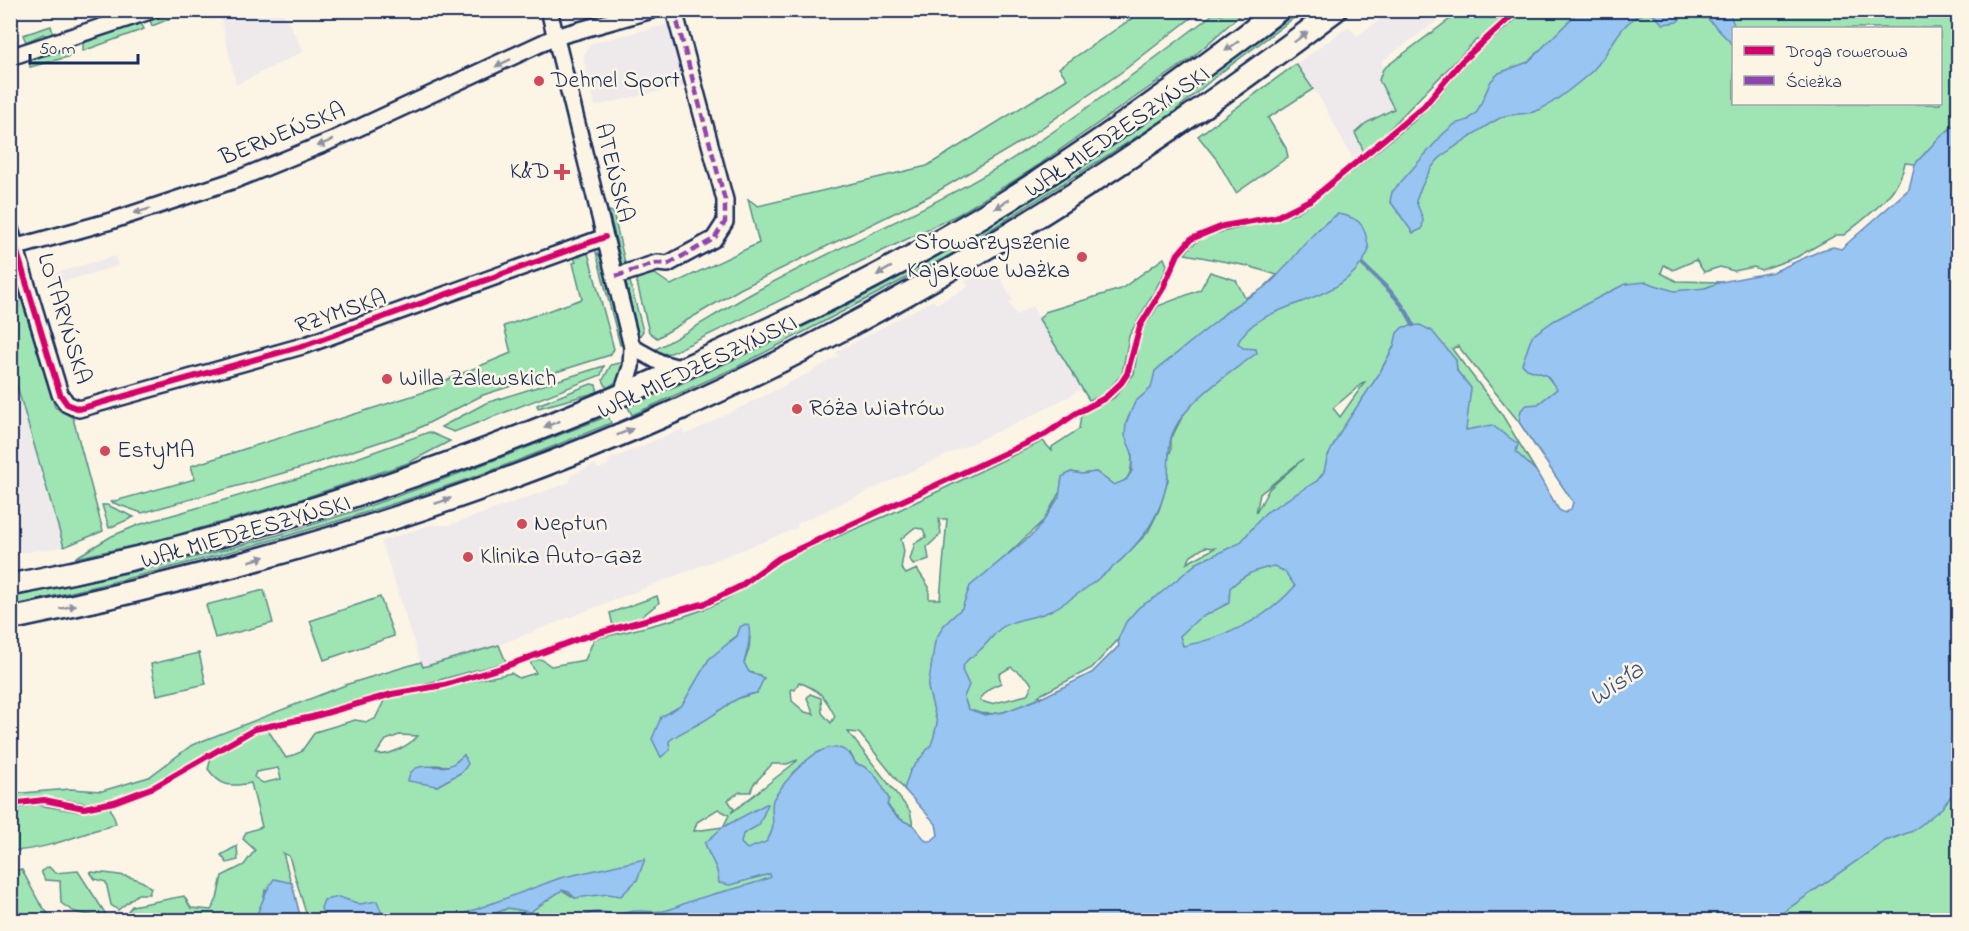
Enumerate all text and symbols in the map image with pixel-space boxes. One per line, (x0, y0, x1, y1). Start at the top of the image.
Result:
scale bar (30, 27, 138, 65)
legend (1732, 27, 1942, 105)
one-way arrow (1293, 32, 1308, 44)
text: 50 m (39, 37, 76, 63)
one-way arrow (1224, 39, 1239, 51)
text: Droga rowerowa (1785, 40, 1908, 67)
one-way arrow (494, 58, 511, 67)
street label: WAŁ MIEDZESZYŃSKI (1018, 58, 1218, 208)
place label: Dehnel Sport (550, 64, 680, 99)
text: Ścieżka (1786, 70, 1842, 96)
marker: Dehnel Sport (532, 74, 546, 88)
street label: BERNEŃSKA (214, 94, 351, 176)
street label: ATEŃSKA (584, 120, 642, 226)
one-way arrow (316, 138, 334, 148)
place label: K&D (510, 155, 550, 190)
marker: K&D (555, 165, 569, 179)
one-way arrow (994, 198, 1010, 209)
one-way arrow (133, 207, 151, 216)
place label: Stowarzyszenie Kajakowe Ważka (907, 226, 1070, 289)
street label: LOTARYŃSKA (26, 249, 100, 389)
marker: Stowarzyszenie Kajakowe Ważka (1075, 250, 1089, 264)
one-way arrow (875, 266, 892, 276)
street label: RZYMSKA (291, 281, 391, 345)
street label: WAŁ MIEDZESZYŃSKI (592, 306, 804, 430)
place label: Willa Zalewskich (399, 362, 556, 397)
marker: Willa Zalewskich (380, 372, 394, 386)
place label: Róża Wiatrów (809, 392, 945, 427)
marker: Róża Wiatrów (790, 402, 804, 416)
one-way arrow (542, 419, 560, 429)
one-way arrow (616, 427, 634, 436)
place label: EstyMA (117, 434, 195, 470)
marker: EstyMA (98, 444, 112, 458)
street label: WAŁ MIEDZESZYŃSKI (137, 486, 355, 580)
one-way arrow (434, 496, 452, 506)
place label: Neptun (534, 507, 608, 542)
marker: Neptun (515, 517, 529, 531)
place label: Klinika Auto-Gaz (480, 540, 643, 575)
marker: Klinika Auto-Gaz (461, 550, 475, 564)
one-way arrow (248, 554, 266, 563)
one-way arrow (58, 601, 77, 611)
water label: Wisła (1582, 652, 1653, 717)

